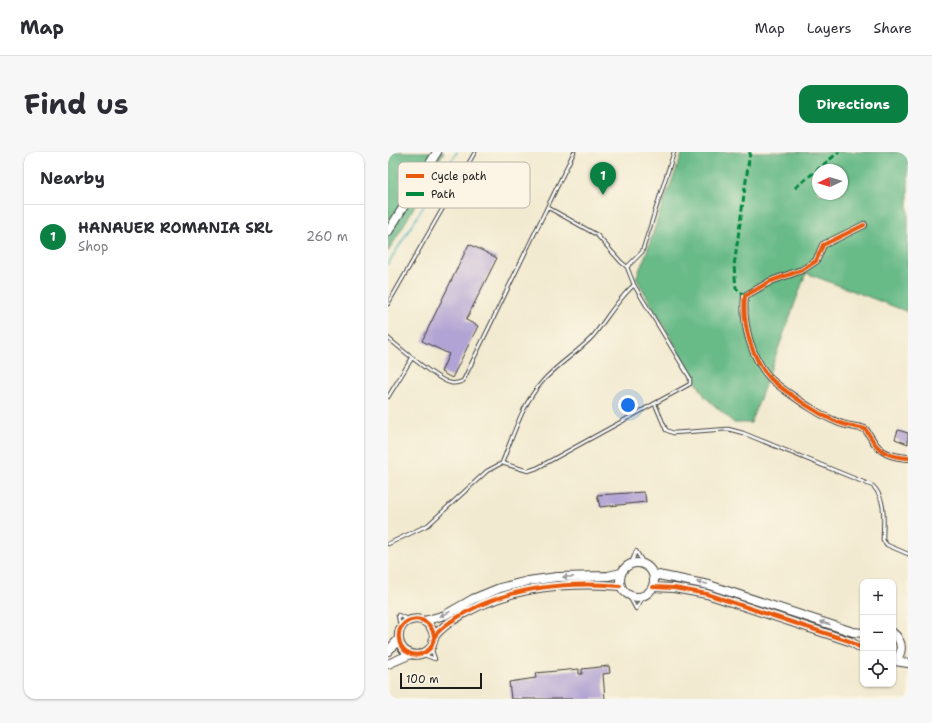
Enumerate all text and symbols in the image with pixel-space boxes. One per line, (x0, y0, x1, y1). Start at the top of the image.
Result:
text: Map (20, 15, 64, 40)
text: Map (755, 19, 785, 37)
text: Layers (807, 19, 851, 37)
text: Share (873, 19, 912, 37)
text: Find us (24, 85, 129, 123)
button: Directions (799, 85, 908, 123)
legend (398, 162, 530, 208)
pin: 1 (590, 162, 616, 195)
north arrow (812, 164, 848, 200)
text: Nearby (40, 167, 105, 189)
text: Cycle path (431, 169, 487, 184)
text: Path (431, 187, 455, 202)
text: HANAUER ROMANIA SRL (78, 218, 273, 238)
text: 1 (50, 228, 56, 245)
text: 260 m (306, 228, 348, 245)
text: Shop (78, 238, 108, 255)
your location (618, 395, 638, 415)
one-way arrow (561, 574, 574, 580)
map controls (860, 579, 896, 687)
button: + (860, 579, 896, 615)
one-way arrow (696, 580, 708, 586)
one-way arrow (439, 611, 451, 617)
button: − (860, 615, 896, 651)
one-way arrow (819, 620, 831, 626)
button: locate (860, 651, 896, 687)
scale bar (400, 671, 482, 690)
text: 100 m (406, 672, 439, 687)

